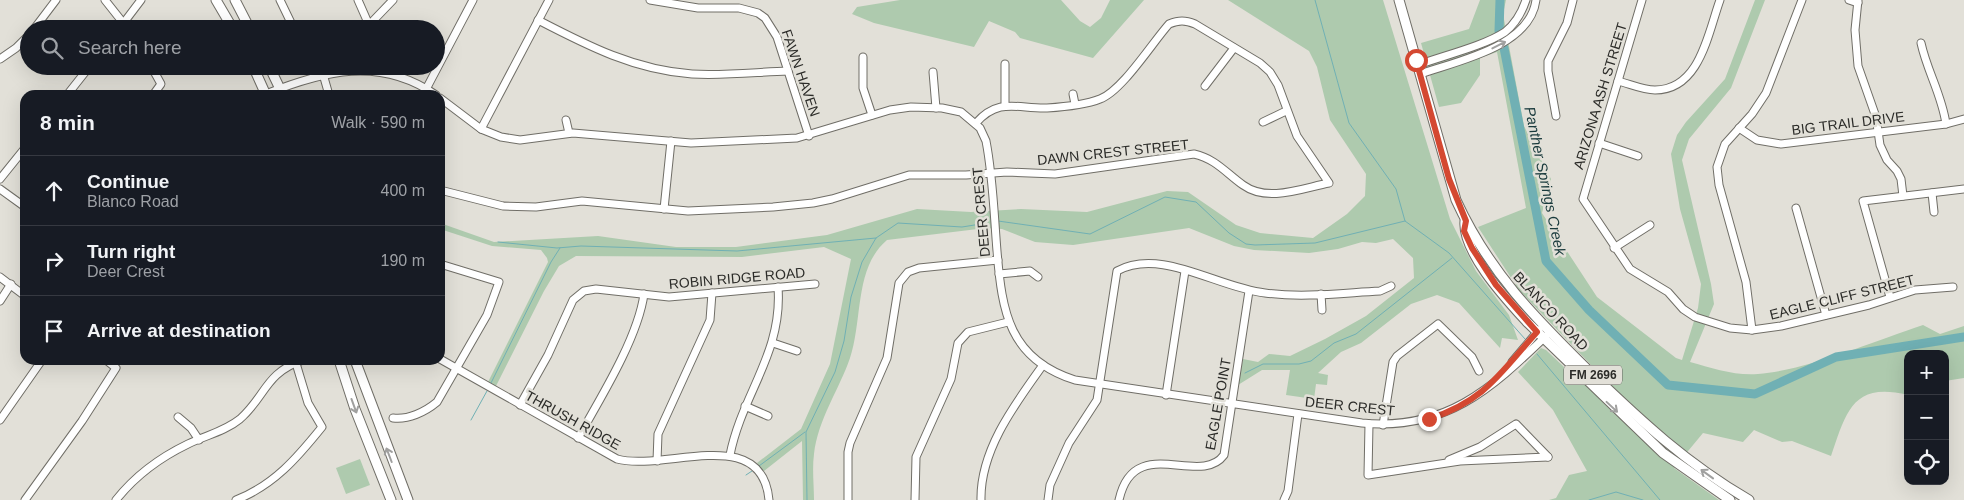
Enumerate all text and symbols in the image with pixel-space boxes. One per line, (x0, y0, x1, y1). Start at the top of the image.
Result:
search box (20, 20, 445, 75)
street label: ARIZONA ASH STREET (1570, 20, 1630, 171)
street label: FAWN HAVEN (779, 27, 823, 119)
icon: search (38, 34, 66, 62)
text: Search here (78, 37, 182, 58)
one-way arrow (1491, 40, 1506, 49)
route start (1405, 49, 1428, 72)
water label: Panther Springs Creek (1521, 105, 1570, 258)
street label: BIG TRAIL DRIVE (1791, 108, 1905, 138)
text: 8 min (40, 111, 95, 134)
text: Walk · 590 m (331, 114, 425, 131)
street label: DAWN CREST STREET (1036, 136, 1190, 168)
street label: DEER CREST (969, 166, 993, 258)
text: Continue (87, 171, 169, 192)
icon: ahead (40, 177, 68, 205)
text: 400 m (381, 182, 425, 199)
text: Blanco Road (87, 193, 179, 210)
text: Turn right (87, 241, 175, 262)
icon: right (40, 247, 68, 275)
text: 190 m (381, 252, 425, 269)
text: Deer Crest (87, 263, 164, 280)
street label: ROBIN RIDGE ROAD (668, 264, 806, 292)
street label: BLANCO ROAD (1510, 268, 1592, 354)
street label: EAGLE CLIFF STREET (1768, 271, 1916, 323)
icon: arrive (40, 317, 68, 345)
text: Arrive at destination (87, 320, 271, 341)
map controls (1904, 350, 1949, 485)
button: + (1904, 350, 1949, 395)
street label: EAGLE POINT (1202, 356, 1234, 451)
road number: FM 2696 (1564, 366, 1622, 384)
street label: THRUSH RIDGE (523, 387, 623, 453)
street label: DEER CREST (1304, 393, 1396, 419)
button: − (1904, 395, 1949, 440)
one-way arrow (350, 398, 359, 413)
one-way arrow (1606, 401, 1619, 413)
route end (1418, 408, 1441, 431)
button: locate (1904, 440, 1949, 485)
one-way arrow (384, 448, 394, 463)
one-way arrow (1701, 469, 1714, 480)

